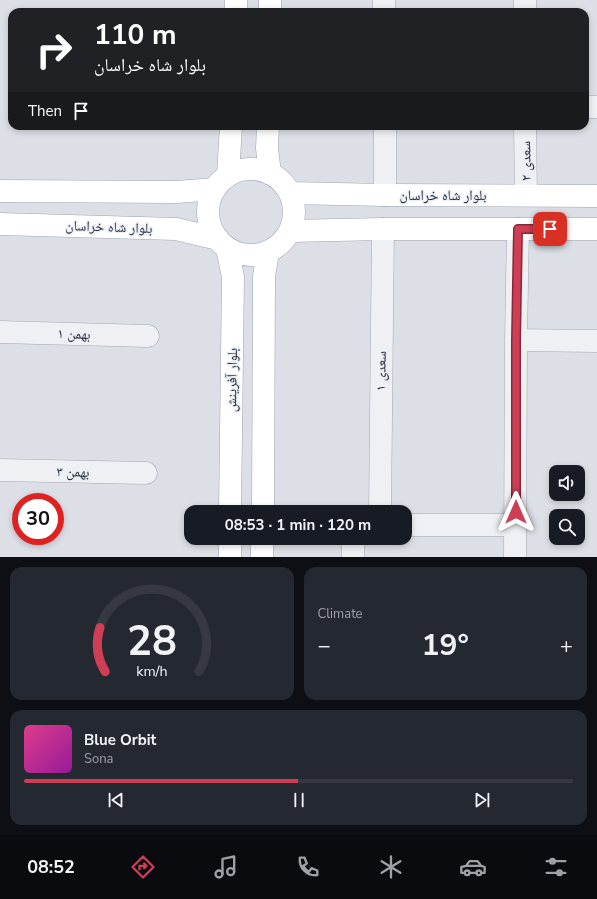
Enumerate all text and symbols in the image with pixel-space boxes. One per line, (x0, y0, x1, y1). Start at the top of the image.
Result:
text: 110 m (94, 16, 177, 54)
icon: right (28, 24, 80, 76)
text: بلوار شاه خراسان (94, 53, 206, 77)
icon: arrive (70, 100, 92, 122)
text: Then (28, 101, 62, 121)
street label: سعدی ۲ (516, 141, 536, 181)
street label: بلوار شاه خراسان (399, 186, 487, 205)
pin (533, 212, 567, 246)
street label: بلوار شاه خراسان (65, 216, 153, 238)
icon: arrive (539, 218, 561, 240)
street label: بهمن ۱ (57, 324, 91, 344)
street label: بلوار آفرینش (222, 348, 242, 412)
street label: سعدی ۱ (371, 351, 391, 391)
street label: بهمن ۳ (56, 462, 90, 482)
map controls (549, 465, 585, 545)
button: sound (549, 465, 585, 501)
position arrow (495, 491, 537, 533)
speed limit sign: 30 (12, 493, 64, 545)
button: search (549, 509, 585, 545)
text: 08:53 · 1 min · 120 m (225, 515, 371, 535)
text: Climate (318, 605, 363, 623)
text: 28 (127, 612, 177, 669)
text: 19° (422, 625, 469, 666)
text: − (318, 631, 331, 661)
text: + (560, 631, 573, 661)
text: km/h (136, 661, 167, 680)
text: Blue Orbit (84, 730, 156, 750)
text: Sona (84, 750, 114, 768)
icon: previous (105, 789, 127, 811)
icon: pause (288, 789, 310, 811)
icon: next (471, 789, 493, 811)
icon: directions (129, 853, 157, 881)
icon: music (212, 853, 240, 881)
icon: phone (294, 853, 322, 881)
icon: climate (377, 853, 405, 881)
icon: car (459, 853, 487, 881)
icon: filters (542, 853, 570, 881)
text: 08:52 (27, 855, 75, 879)

